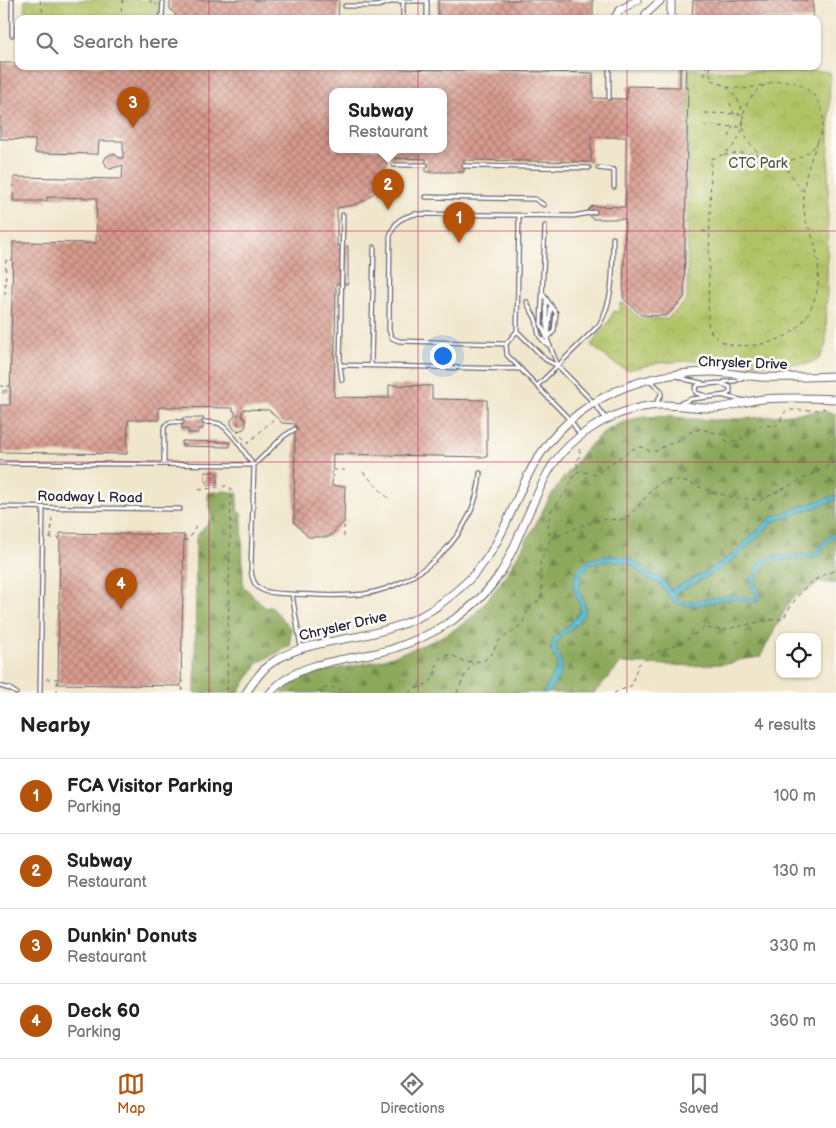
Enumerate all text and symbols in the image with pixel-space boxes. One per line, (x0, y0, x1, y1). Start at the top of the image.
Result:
search box (15, 15, 821, 70)
icon: search (33, 29, 61, 57)
text: Search here (73, 31, 178, 54)
pin: 3 (117, 87, 149, 128)
popup (329, 88, 447, 153)
text: Subway (348, 100, 413, 123)
text: Restaurant (348, 123, 428, 142)
park label: CTC Park (728, 155, 788, 172)
pin: 2 (372, 169, 404, 210)
pin: 1 (443, 202, 475, 243)
your location (430, 343, 456, 369)
street label: Chrysler Drive (698, 353, 788, 373)
street label: Roadway L Road (37, 488, 143, 506)
pin: 4 (105, 568, 137, 609)
street label: Chrysler Drive (297, 608, 389, 644)
map controls (776, 633, 821, 678)
button: locate (776, 633, 821, 678)
text: Nearby (20, 713, 90, 738)
text: 4 results (754, 716, 816, 735)
text: FCA Visitor Parking (67, 775, 233, 798)
text: 1 (33, 787, 39, 806)
text: 100 m (773, 787, 816, 806)
text: Parking (67, 798, 121, 817)
text: Subway (67, 850, 132, 873)
text: 2 (31, 862, 41, 881)
text: 130 m (773, 862, 816, 881)
text: Restaurant (67, 873, 147, 892)
text: Dunkin' Donuts (67, 925, 197, 948)
text: 3 (31, 937, 41, 956)
text: 330 m (769, 937, 816, 956)
text: Restaurant (67, 948, 147, 967)
text: Deck 60 (67, 1000, 140, 1023)
text: 4 (31, 1012, 41, 1031)
text: 360 m (769, 1012, 816, 1031)
text: Parking (67, 1023, 121, 1042)
tab: Map (117, 1070, 146, 1117)
tab: Directions (380, 1070, 445, 1117)
tab: Saved (679, 1070, 719, 1117)

